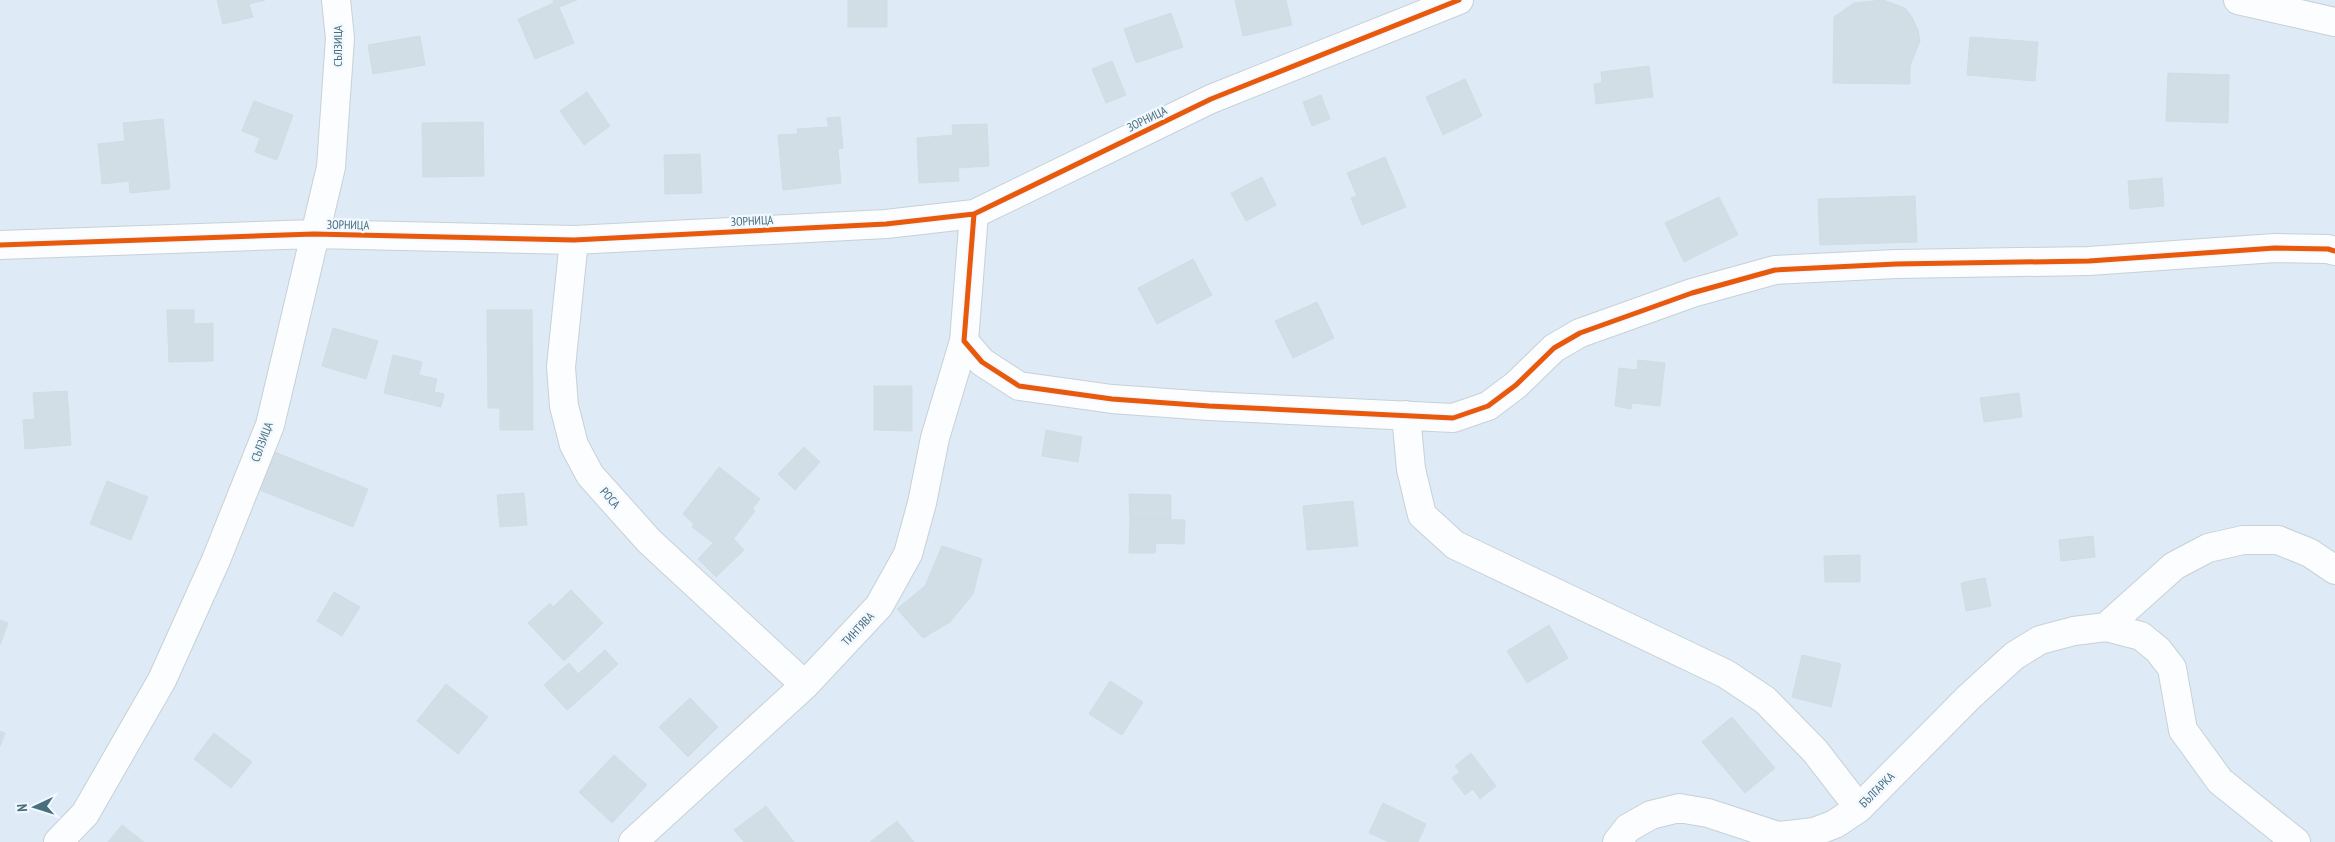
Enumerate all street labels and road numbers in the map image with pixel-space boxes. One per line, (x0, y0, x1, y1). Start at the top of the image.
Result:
street label: СЪЛЗИЦА (330, 25, 345, 67)
street label: ЗОРНИЦА (1124, 102, 1169, 135)
street label: ЗОРНИЦА (730, 212, 774, 229)
street label: ЗОРНИЦА (327, 217, 370, 232)
street label: СЪЛЗИЦА (247, 419, 276, 464)
street label: РОСА (597, 484, 624, 511)
street label: ТИНТЯВА (838, 608, 877, 649)
street label: БЪЛГАРКА (1856, 769, 1898, 810)

